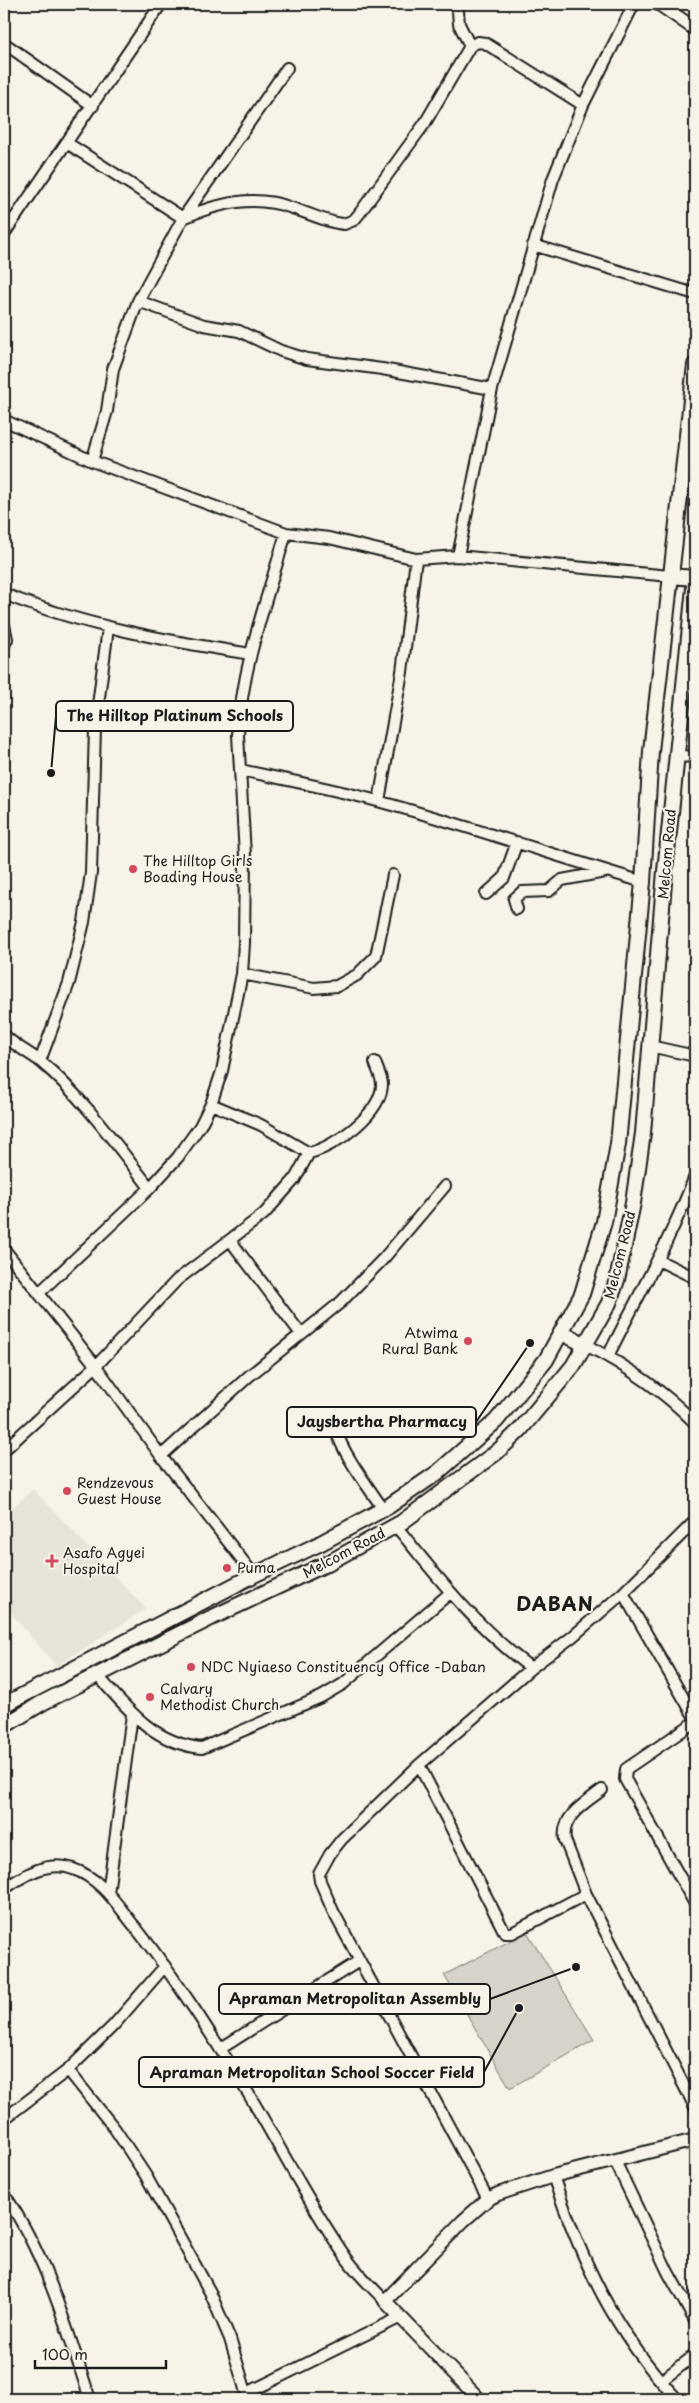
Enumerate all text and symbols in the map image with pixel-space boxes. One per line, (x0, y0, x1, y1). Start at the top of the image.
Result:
callout: The Hilltop Platinum Schools (56, 701, 293, 731)
text: The Hilltop Platinum Schools (67, 703, 283, 726)
street label: Melcom Road (652, 808, 681, 900)
place label: The Hilltop Girls Boading House (143, 850, 252, 887)
marker: The Hilltop Girls Boading House (127, 863, 139, 875)
street label: Melcom Road (598, 1208, 641, 1301)
place label: Atwima Rural Bank (382, 1322, 458, 1359)
marker: Atwima Rural Bank (462, 1335, 474, 1347)
callout: Jaysbertha Pharmacy (287, 1407, 476, 1437)
text: Jaysbertha Pharmacy (297, 1409, 467, 1432)
place label: Rendzevous Guest House (77, 1472, 162, 1509)
marker: Rendzevous Guest House (61, 1485, 73, 1497)
street label: Melcom Road (299, 1522, 389, 1583)
place label: Asafo Agyei Hospital (63, 1542, 145, 1579)
marker: Asafo Agyei Hospital (45, 1554, 59, 1568)
place label: Puma (237, 1557, 275, 1578)
marker: Puma (221, 1562, 233, 1574)
district label: DABAN (516, 1589, 594, 1617)
place label: NDC Nyiaeso Constituency Office -Daban (201, 1656, 486, 1677)
marker: NDC Nyiaeso Constituency Office -Daban (185, 1661, 197, 1673)
place label: Calvary Methodist Church (160, 1678, 279, 1715)
marker: Calvary Methodist Church (144, 1691, 156, 1703)
callout: Apraman Metropolitan Assembly (219, 1984, 490, 2014)
text: Apraman Metropolitan Assembly (229, 1986, 481, 2009)
callout: Apraman Metropolitan School Soccer Field (139, 2057, 484, 2087)
text: Apraman Metropolitan School Soccer Field (150, 2060, 474, 2083)
scale bar (35, 2338, 166, 2370)
text: 100 m (42, 2342, 88, 2365)

